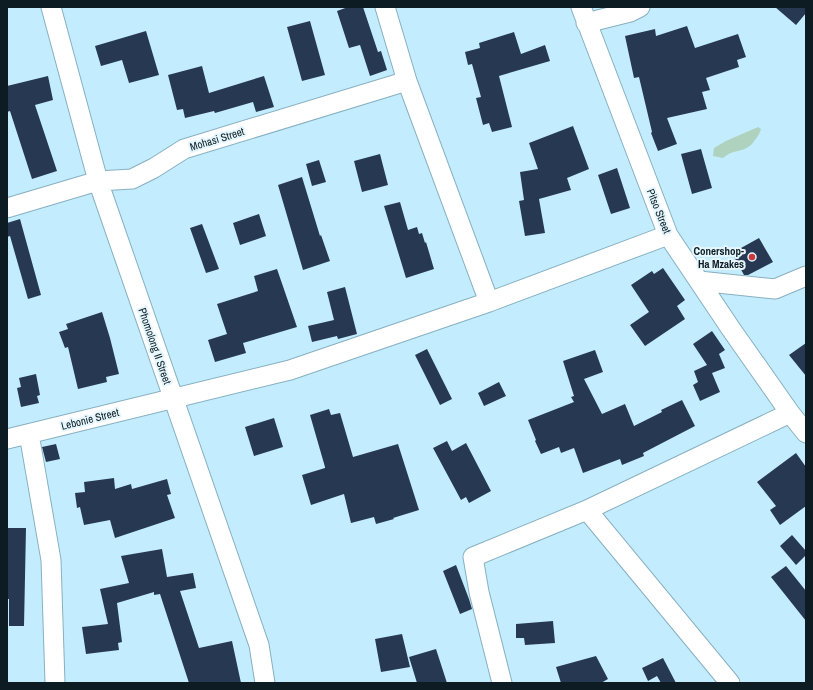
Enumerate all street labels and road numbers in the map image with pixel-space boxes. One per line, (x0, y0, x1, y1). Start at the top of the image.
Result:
street label: Mohasi Street (188, 124, 246, 154)
street label: Pitso Street (644, 187, 675, 236)
street label: Phomolong II Street (135, 306, 175, 386)
street label: Lebonie Street (60, 405, 121, 433)

